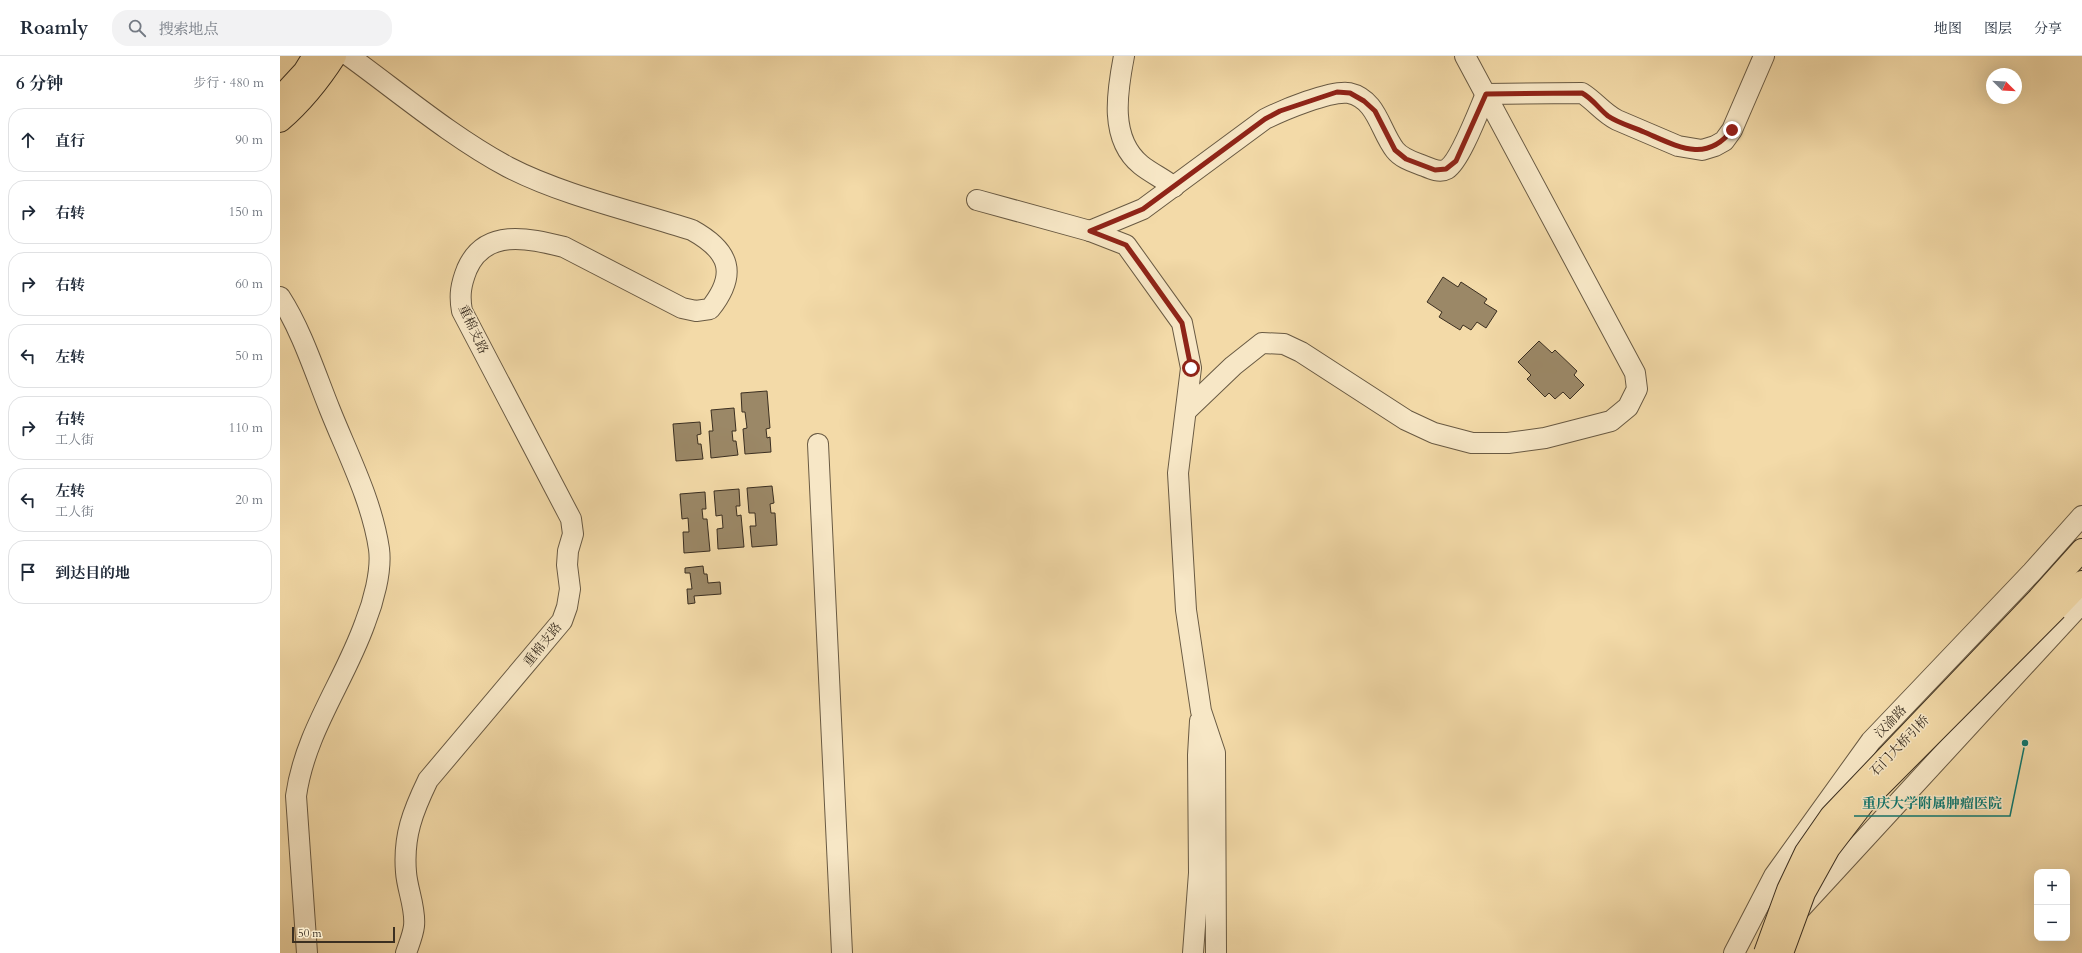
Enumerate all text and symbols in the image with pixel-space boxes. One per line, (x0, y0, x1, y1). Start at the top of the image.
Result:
search box (112, 10, 392, 46)
text: Roamly (20, 15, 88, 41)
icon: search (126, 17, 148, 39)
text: 搜索地点 (158, 19, 218, 39)
text: 地图 (1934, 19, 1962, 38)
text: 图层 (1984, 19, 2012, 38)
text: 分享 (2034, 19, 2062, 38)
north arrow (1986, 68, 2022, 104)
text: 6 分钟 (16, 72, 63, 95)
text: 步行 · 480 m (193, 74, 264, 92)
route end (1723, 121, 1741, 139)
icon: ahead (17, 129, 39, 151)
text: 直行 (55, 131, 85, 151)
text: 90 m (235, 131, 263, 149)
icon: right (17, 201, 39, 223)
text: 右转 (55, 203, 85, 223)
text: 150 m (229, 203, 263, 221)
icon: right (17, 273, 39, 295)
text: 右转 (55, 275, 85, 295)
text: 60 m (235, 275, 263, 293)
street label: 重棉支路 (454, 302, 492, 357)
icon: left (17, 345, 39, 367)
text: 左转 (55, 347, 85, 367)
text: 50 m (235, 347, 263, 365)
route start (1182, 359, 1200, 377)
text: 右转 (55, 409, 85, 429)
icon: right (17, 417, 39, 439)
text: 110 m (229, 419, 263, 437)
text: 工人街 (55, 431, 94, 449)
text: 左转 (55, 481, 85, 501)
icon: left (17, 489, 39, 511)
text: 20 m (235, 491, 263, 509)
text: 工人街 (55, 503, 94, 521)
icon: arrive (17, 561, 39, 583)
text: 到达目的地 (55, 563, 130, 583)
street label: 重棉支路 (519, 619, 566, 671)
street label: 汉渝路 (1871, 701, 1911, 742)
street label: 石门大桥引桥 (1866, 711, 1933, 780)
callout: 重庆大学附属肿瘤医院 (1854, 790, 2010, 816)
text: 重庆大学附属肿瘤医院 (1862, 794, 2002, 813)
map controls (2034, 869, 2070, 941)
button: + (2034, 869, 2070, 905)
button: − (2034, 905, 2070, 941)
scale bar (292, 925, 395, 944)
text: 50 m (298, 926, 322, 941)

